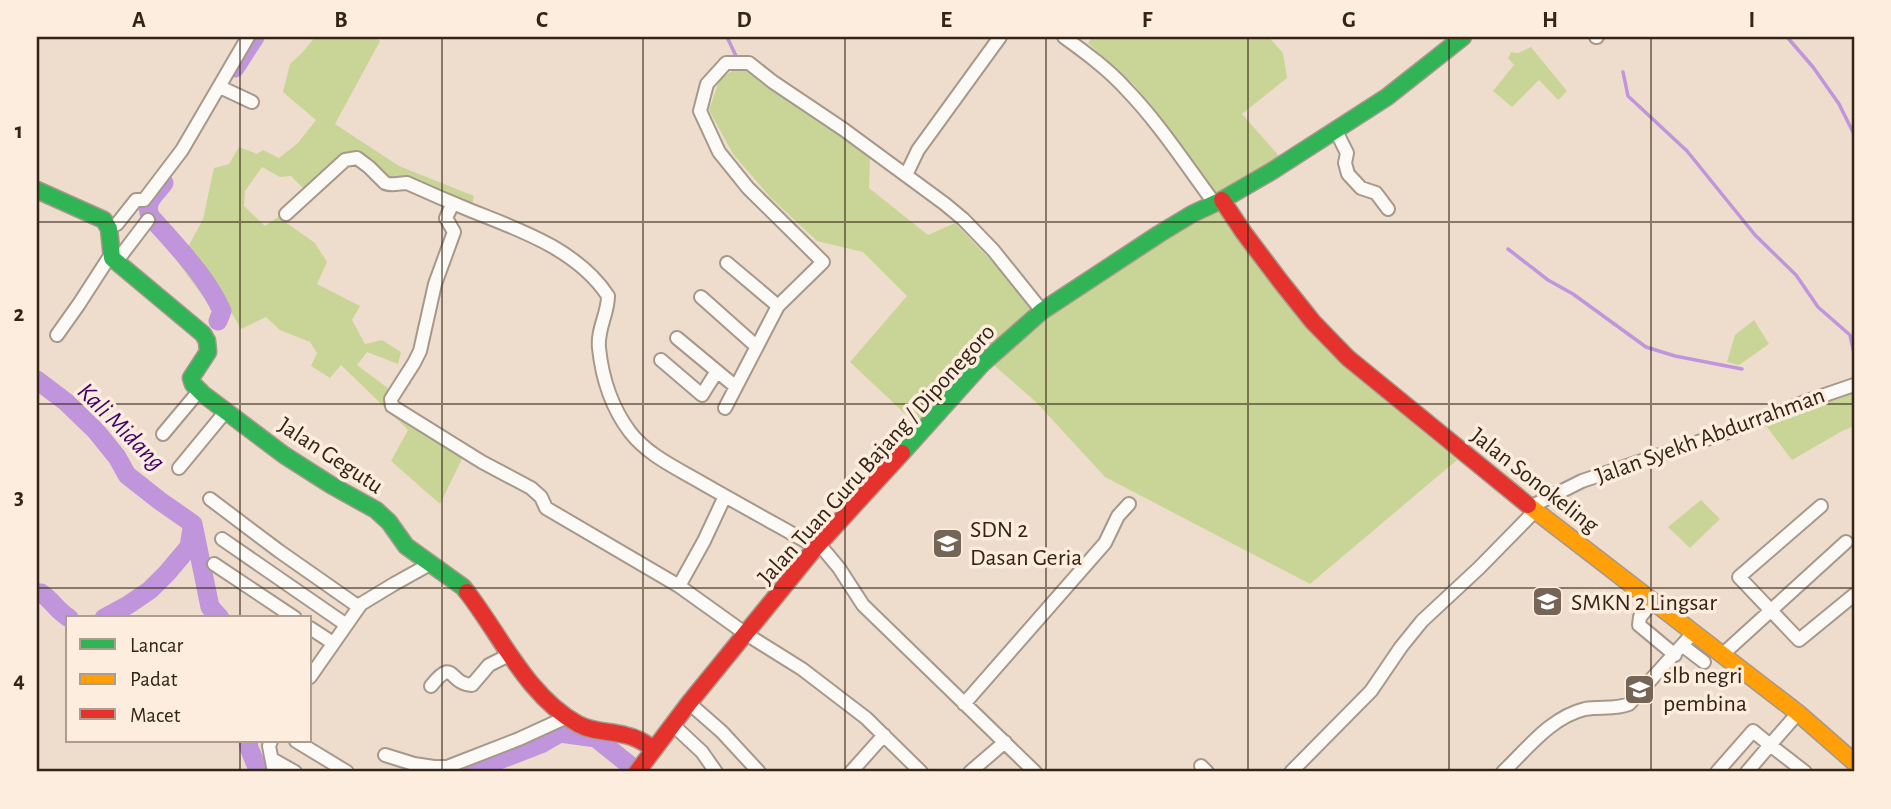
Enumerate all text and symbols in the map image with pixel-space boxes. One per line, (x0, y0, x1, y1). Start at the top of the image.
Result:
text: A (132, 9, 146, 32)
text: B (334, 9, 348, 32)
text: C (536, 9, 548, 32)
text: D (736, 9, 752, 32)
text: E (940, 9, 952, 32)
text: F (1142, 9, 1153, 32)
text: G (1342, 9, 1356, 32)
text: H (1542, 9, 1558, 32)
text: I (1749, 9, 1755, 32)
text: 1 (15, 120, 23, 143)
text: 2 (14, 303, 25, 326)
street label: Jalan Tuan Guru Bajang / Diponegoro (754, 320, 1000, 590)
water label: Kali Midang (72, 378, 170, 476)
street label: Jalan Syekh Abdurrahman (1593, 383, 1828, 489)
street label: Jalan Gegutu (274, 413, 387, 499)
street label: Jalan Sonokeling (1466, 424, 1603, 538)
text: 3 (14, 486, 24, 509)
place label: SDN 2 Dasan Geria (970, 518, 1082, 570)
school or university icon: SDN 2 Dasan Geria (930, 526, 964, 560)
school or university icon: SMKN 2 Lingsar (1531, 585, 1565, 619)
place label: SMKN 2 Lingsar (1571, 591, 1717, 615)
legend (66, 616, 312, 742)
text: Lancar (130, 635, 183, 656)
place label: slb negri pembina (1663, 664, 1747, 716)
text: 4 (13, 669, 25, 692)
text: Padat (130, 669, 178, 690)
school or university icon: slb negri pembina (1623, 672, 1657, 706)
text: Macet (130, 705, 181, 726)

